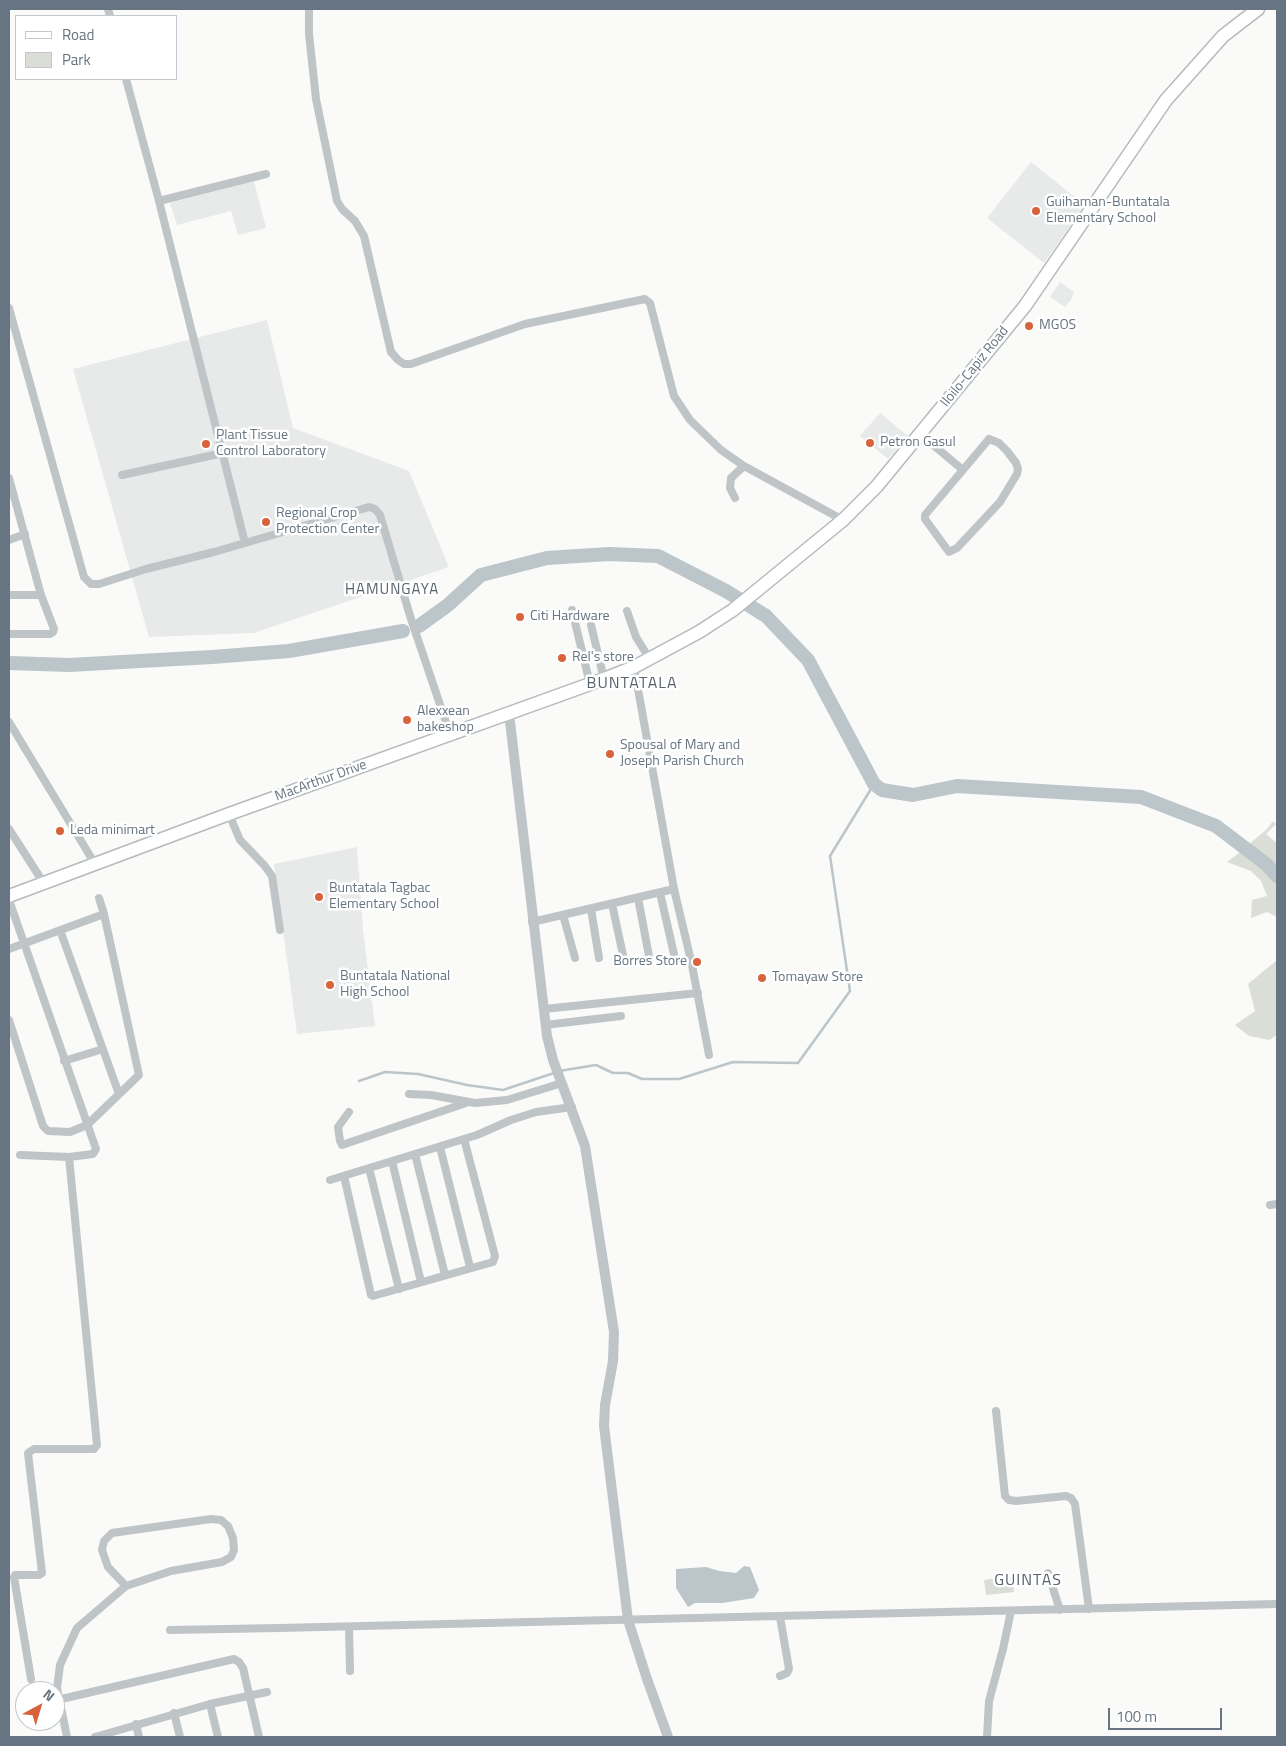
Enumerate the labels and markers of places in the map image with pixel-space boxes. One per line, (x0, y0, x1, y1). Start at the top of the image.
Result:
place label: Guihaman-Buntatala Elementary School (1046, 195, 1170, 228)
marker: Guihaman-Buntatala Elementary School (1030, 205, 1042, 217)
place label: MGOS (1039, 318, 1076, 334)
marker: MGOS (1023, 320, 1035, 332)
place label: Plant Tissue Control Laboratory (216, 428, 326, 461)
place label: Petron Gasul (880, 435, 956, 451)
marker: Petron Gasul (864, 437, 876, 449)
marker: Plant Tissue Control Laboratory (200, 438, 212, 450)
place label: Regional Crop Protection Center (276, 506, 379, 538)
marker: Regional Crop Protection Center (260, 516, 272, 528)
place label: Citi Hardware (530, 609, 610, 625)
marker: Citi Hardware (514, 611, 526, 623)
place label: Rel's store (572, 650, 634, 666)
marker: Rel's store (556, 652, 568, 664)
place label: Alexxean bakeshop (417, 704, 474, 736)
marker: Alexxean bakeshop (401, 714, 413, 726)
place label: Spousal of Mary and Joseph Parish Church (620, 738, 744, 770)
marker: Spousal of Mary and Joseph Parish Church (604, 748, 616, 760)
place label: Leda minimart (70, 823, 155, 839)
marker: Leda minimart (54, 825, 66, 837)
place label: Buntatala Tagbac Elementary School (329, 881, 439, 914)
marker: Buntatala Tagbac Elementary School (313, 891, 325, 903)
place label: Borres Store (613, 954, 687, 970)
marker: Borres Store (691, 956, 703, 968)
place label: Buntatala National High School (340, 969, 450, 1002)
place label: Tomayaw Store (772, 970, 863, 986)
marker: Tomayaw Store (756, 972, 768, 984)
marker: Buntatala National High School (324, 979, 336, 991)

